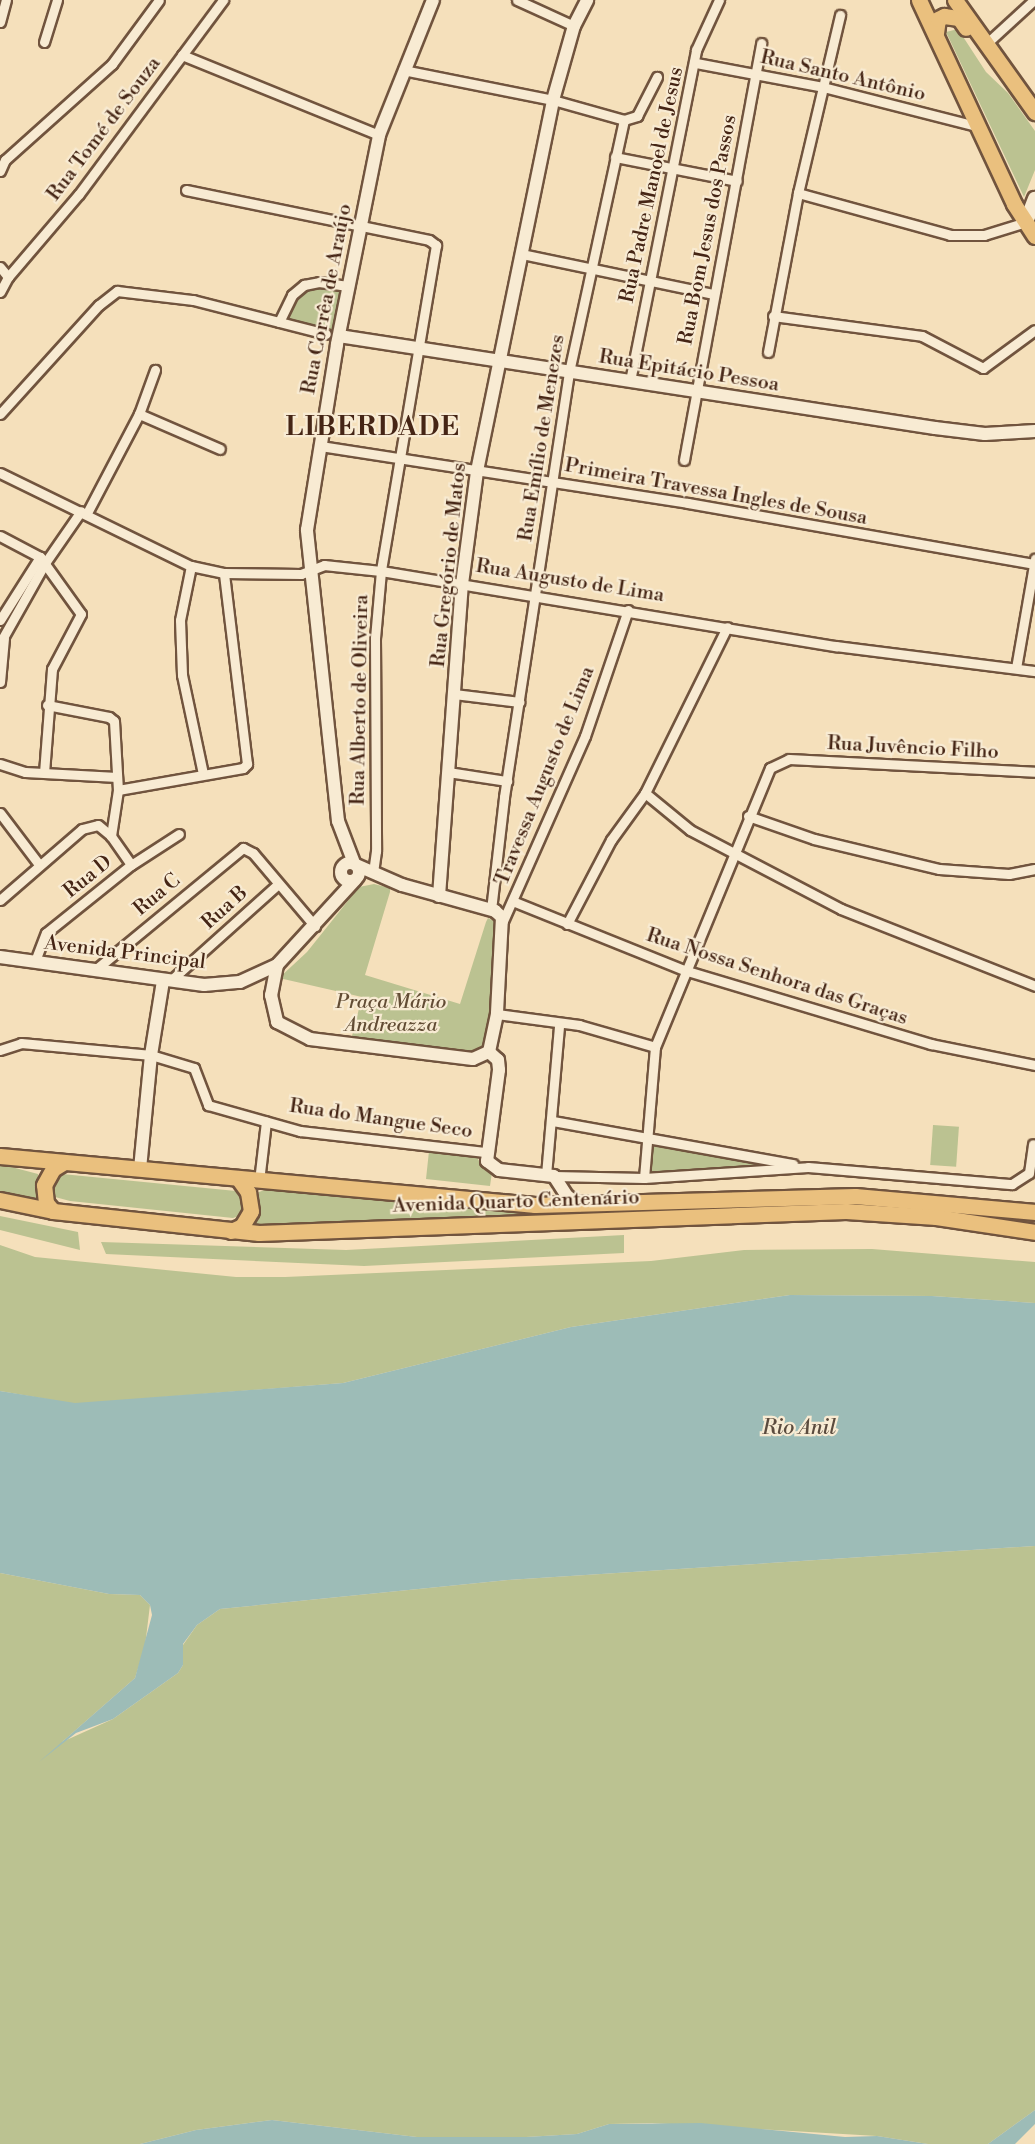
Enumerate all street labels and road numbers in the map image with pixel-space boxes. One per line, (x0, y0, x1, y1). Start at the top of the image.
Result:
street label: Rua Santo Antônio (758, 45, 928, 107)
street label: Rua Tomé de Souza (42, 52, 166, 206)
street label: Rua Padre Manoel de Jesus (615, 65, 689, 305)
street label: Rua Bom Jesus dos Passos (674, 113, 742, 347)
street label: Rua Corrêa de Araújo (297, 202, 357, 396)
street label: Rua Emílio de Menezes (514, 333, 570, 543)
street label: Rua Epitácio Pessoa (597, 345, 781, 397)
street label: Primeira Travessa Ingles de Sousa (563, 454, 869, 530)
street label: Rua Gregório de Matos (426, 462, 472, 668)
street label: Rua Augusto de Lima (474, 554, 666, 608)
street label: Rua Alberto de Oliveira (346, 594, 374, 806)
street label: Travessa Augusto de Lima (490, 663, 600, 889)
street label: Rua Juvêncio Filho (827, 732, 999, 764)
street label: Rua D (59, 850, 117, 904)
street label: Rua C (129, 869, 185, 921)
street label: Rua B (197, 881, 253, 935)
street label: Rua Nossa Senhora das Graças (643, 923, 911, 1031)
street label: Avenida Principal (43, 931, 207, 975)
street label: Rua do Mangue Seco (288, 1094, 474, 1144)
street label: Avenida Quarto Centenário (392, 1186, 640, 1218)

